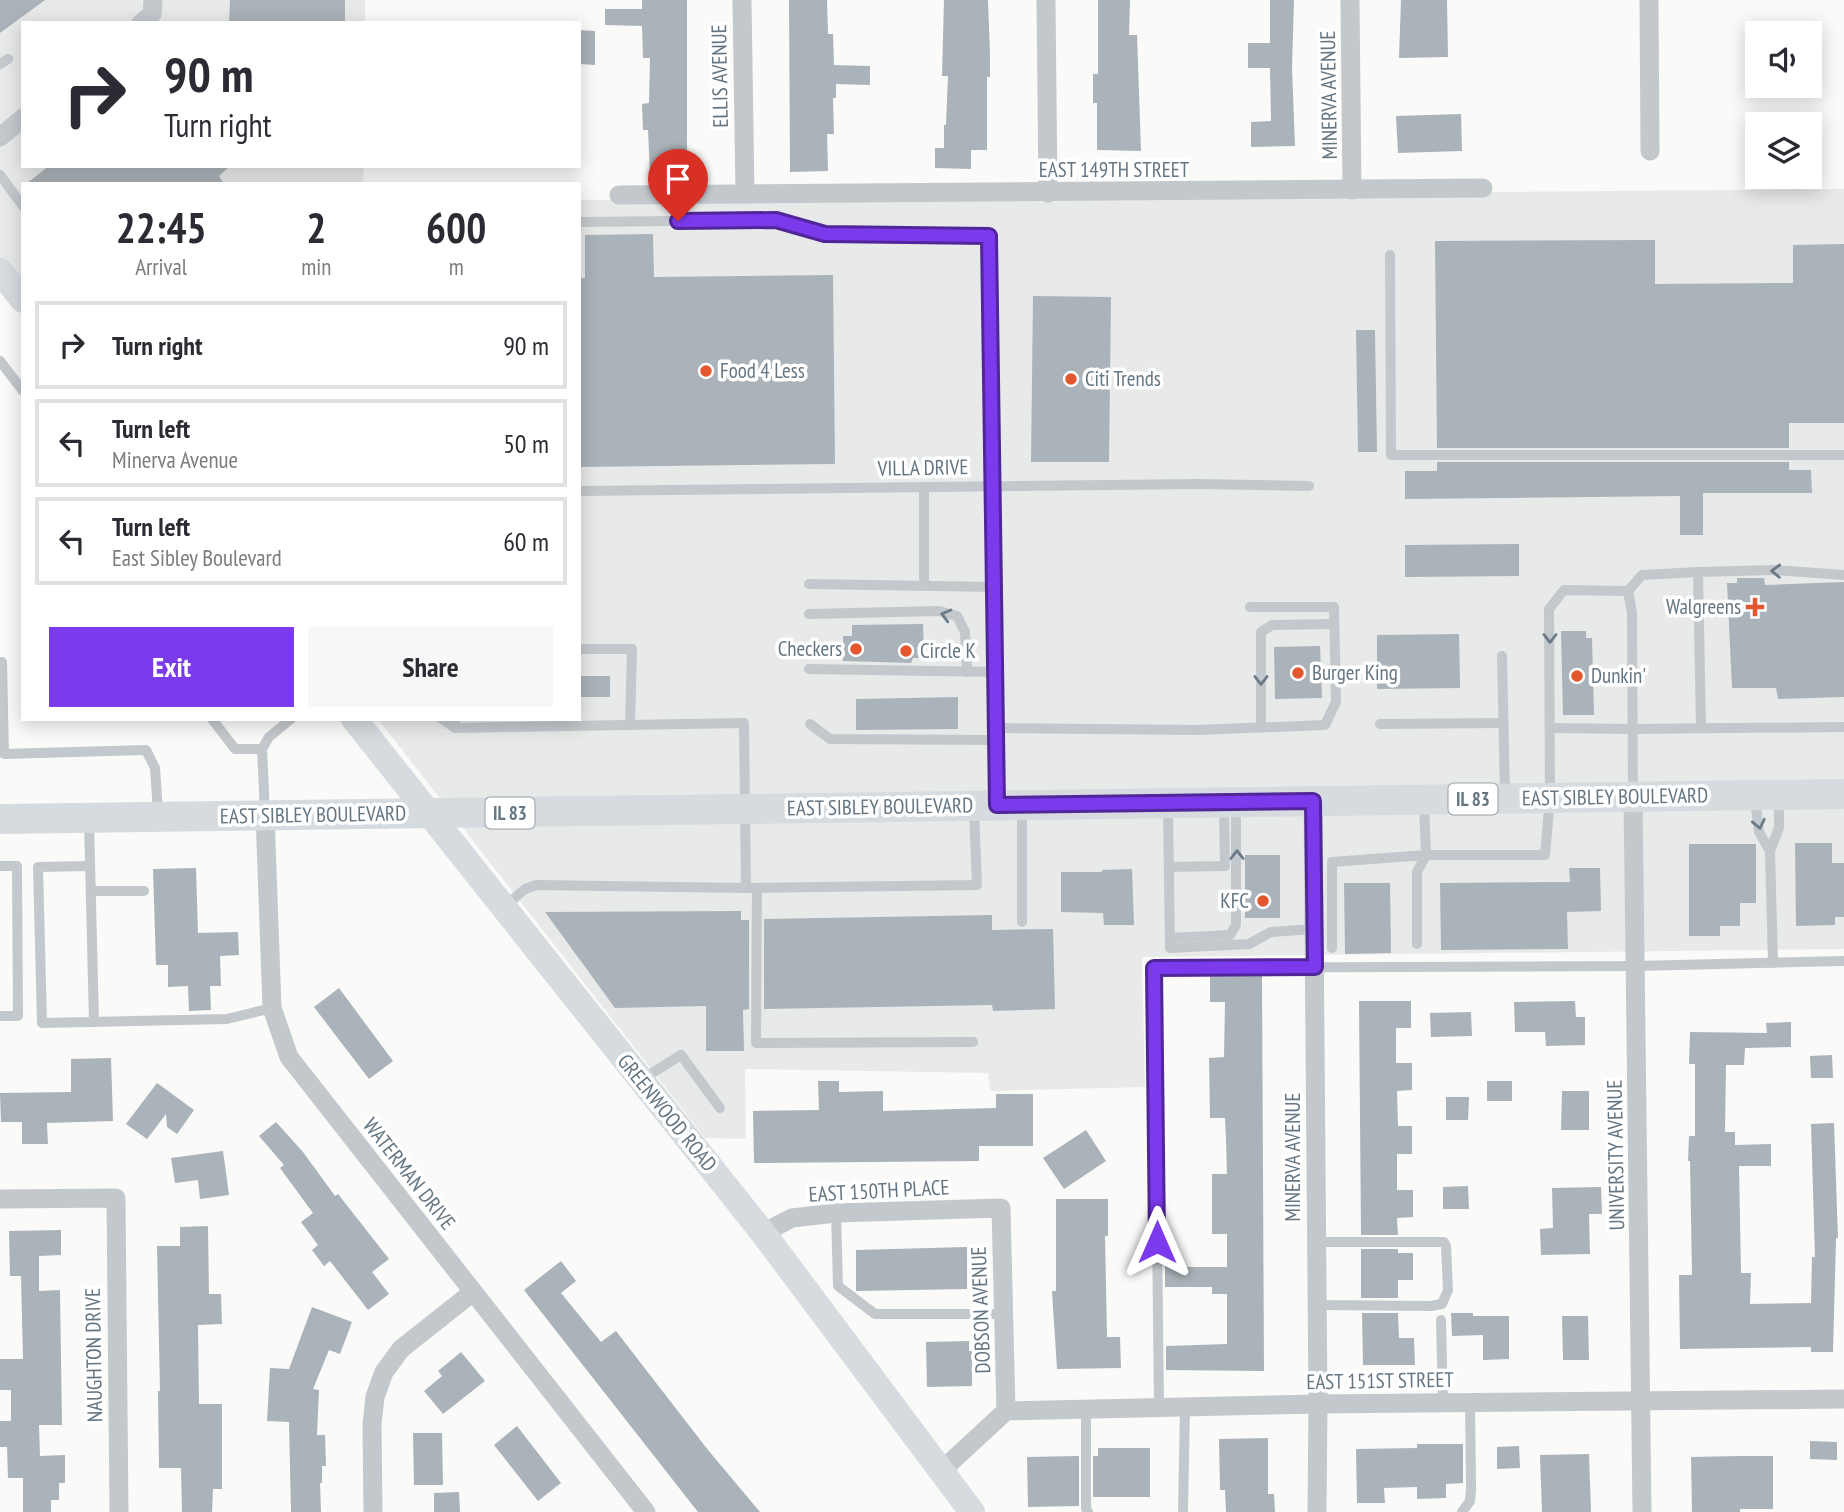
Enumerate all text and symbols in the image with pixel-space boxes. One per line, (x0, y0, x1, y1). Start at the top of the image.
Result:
map controls (1745, 21, 1822, 189)
button: sound (1745, 21, 1822, 98)
street label: ELLIS AVENUE (705, 24, 734, 128)
street label: MINERVA AVENUE (1314, 30, 1343, 160)
text: 90 m (164, 42, 253, 106)
icon: right (49, 49, 140, 140)
text: Turn right (164, 104, 272, 146)
button: layers (1745, 112, 1822, 189)
pin (648, 149, 708, 221)
street label: EAST 149TH STREET (1039, 156, 1190, 183)
icon: arrive (659, 160, 697, 198)
text: 22:45 (116, 200, 207, 255)
text: 2 (306, 200, 326, 255)
text: 600 (426, 200, 486, 255)
text: Arrival (135, 252, 187, 281)
text: min (301, 252, 331, 281)
text: m (449, 252, 464, 281)
icon: right (53, 326, 91, 364)
text: Turn right (112, 329, 203, 362)
text: 90 m (503, 329, 549, 362)
place label: Food 4 Less (720, 357, 805, 384)
marker: Food 4 Less (698, 363, 714, 379)
place label: Citi Trends (1085, 365, 1161, 392)
marker: Citi Trends (1063, 371, 1079, 387)
text: Turn left (112, 412, 190, 445)
icon: left (53, 424, 91, 462)
text: 50 m (503, 427, 549, 460)
text: Minerva Avenue (112, 445, 238, 474)
street label: VILLA DRIVE (876, 453, 969, 482)
text: Turn left (112, 510, 190, 543)
icon: left (53, 522, 91, 560)
text: 60 m (503, 525, 549, 558)
text: East Sibley Boulevard (112, 543, 282, 572)
one-way arrow (1770, 563, 1781, 578)
place label: Walgreens (1666, 593, 1741, 620)
marker: Walgreens (1747, 599, 1763, 615)
one-way arrow (940, 608, 952, 623)
button: Exit (49, 627, 294, 707)
button: Share (308, 627, 553, 707)
one-way arrow (1542, 633, 1557, 644)
place label: Checkers (778, 635, 842, 662)
place label: Circle K (920, 637, 976, 664)
marker: Checkers (848, 641, 864, 657)
marker: Circle K (898, 643, 914, 659)
place label: Burger King (1312, 659, 1398, 686)
place label: Dunkin' (1591, 662, 1646, 689)
marker: Burger King (1290, 665, 1306, 681)
marker: Dunkin' (1569, 668, 1585, 684)
one-way arrow (1253, 675, 1269, 685)
street label: EAST SIBLEY BOULEVARD (1522, 781, 1708, 812)
road number: IL 83 (1448, 784, 1498, 814)
street label: EAST SIBLEY BOULEVARD (787, 791, 973, 822)
road number: IL 83 (486, 798, 534, 828)
street label: EAST SIBLEY BOULEVARD (220, 799, 406, 830)
one-way arrow (1751, 818, 1766, 830)
one-way arrow (1229, 849, 1245, 860)
place label: KFC (1220, 887, 1249, 914)
marker: KFC (1255, 893, 1271, 909)
street label: GREENWOOD ROAD (612, 1048, 723, 1177)
street label: UNIVERSITY AVENUE (1601, 1079, 1630, 1231)
street label: MINERVA AVENUE (1279, 1093, 1306, 1221)
street label: WATERMAN DRIVE (357, 1112, 461, 1235)
street label: EAST 150TH PLACE (808, 1173, 950, 1208)
position arrow (1120, 1205, 1194, 1279)
street label: DOBSON AVENUE (965, 1246, 996, 1374)
street label: NAUGHTON DRIVE (79, 1288, 108, 1422)
street label: EAST 151ST STREET (1306, 1366, 1455, 1395)

